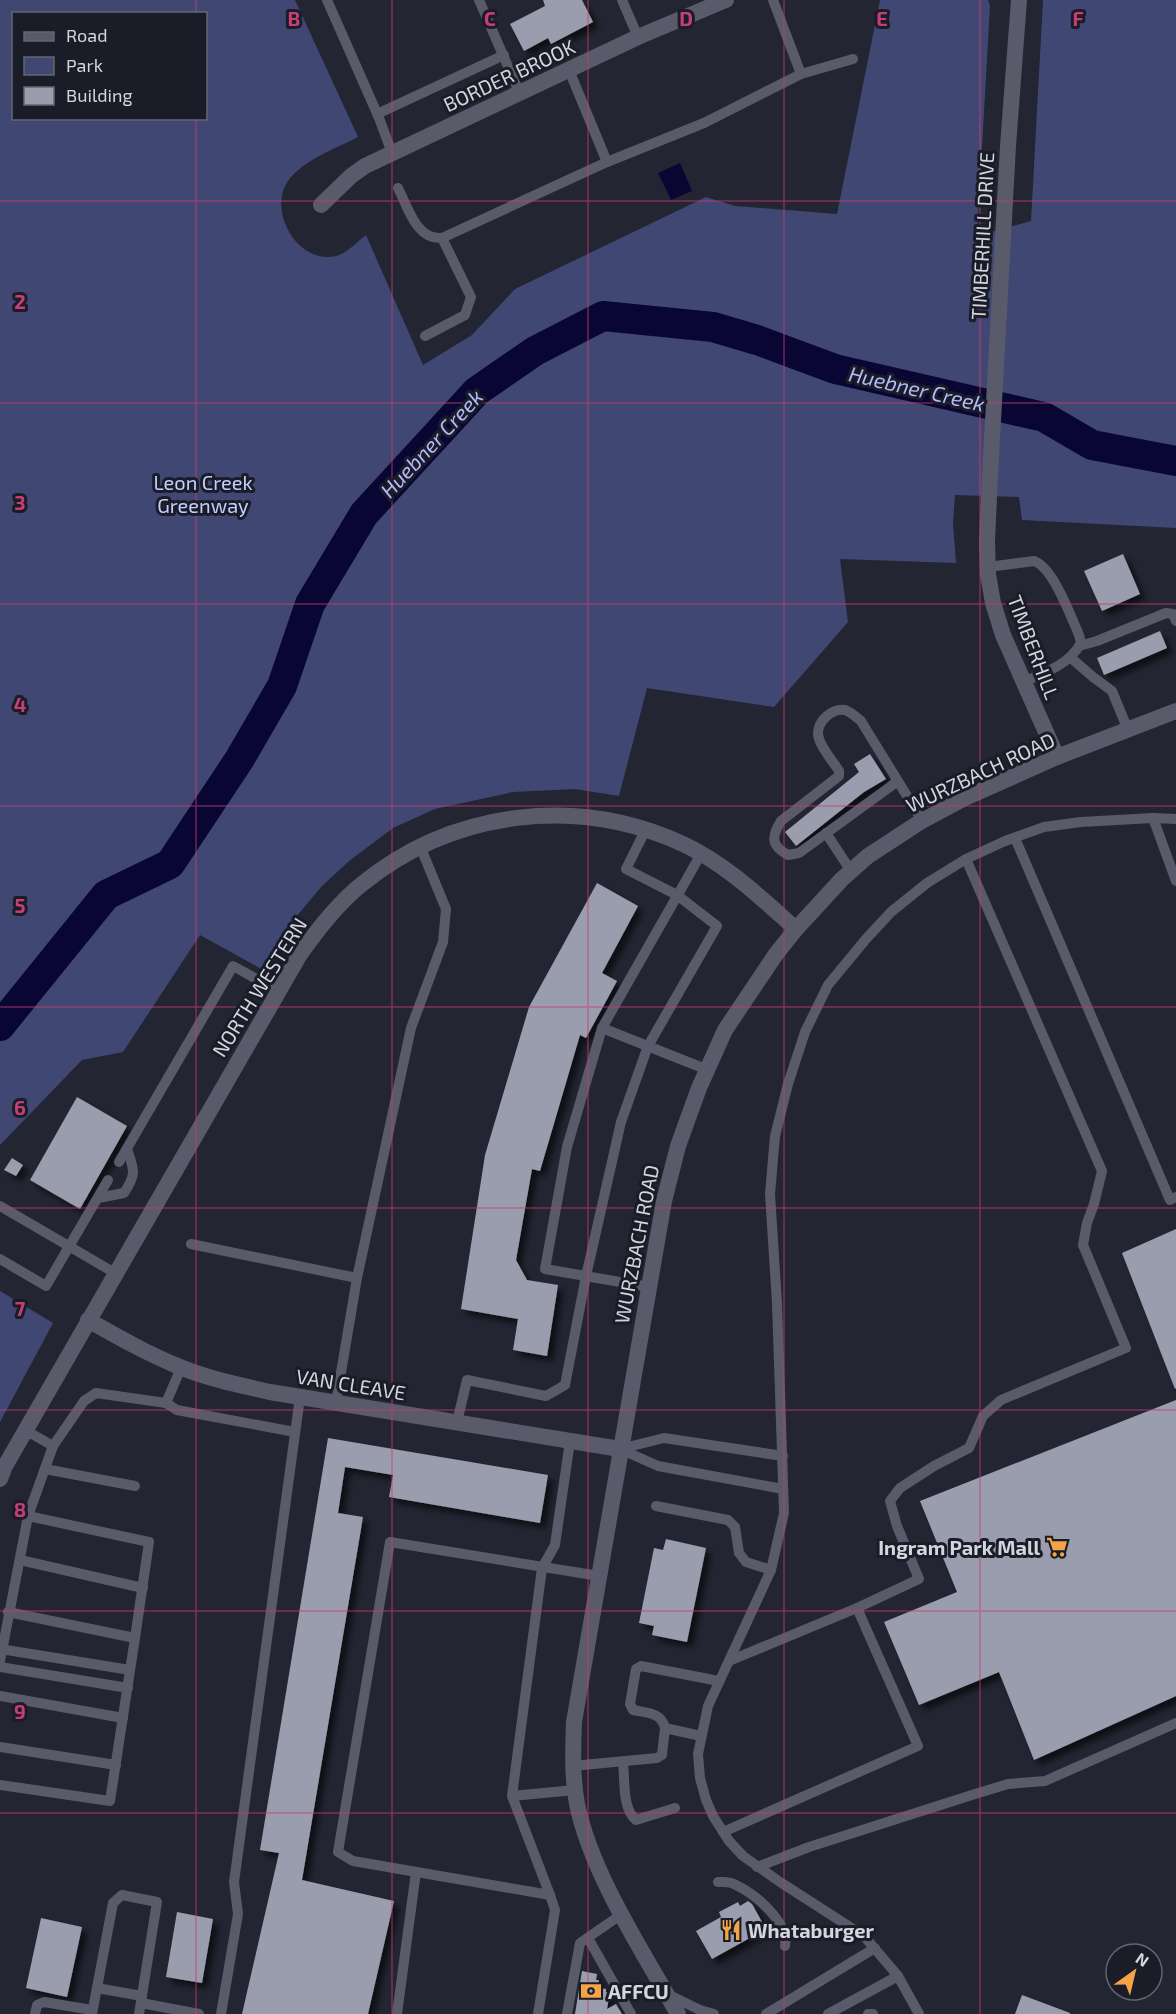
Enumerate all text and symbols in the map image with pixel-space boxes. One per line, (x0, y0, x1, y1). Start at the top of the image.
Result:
text: B (288, 6, 300, 30)
text: C (484, 6, 496, 30)
text: D (679, 6, 693, 30)
text: E (876, 6, 888, 30)
text: F (1072, 6, 1084, 30)
legend (12, 12, 207, 120)
text: Road (66, 24, 107, 46)
street label: BORDER BROOK (439, 34, 579, 116)
text: Park (66, 54, 103, 76)
text: Building (66, 84, 133, 106)
street label: TIMBERHILL DRIVE (966, 152, 998, 320)
text: 2 (14, 289, 26, 313)
water label: Huebner Creek (847, 360, 987, 416)
water label: Huebner Creek (375, 384, 488, 502)
park label: Leon Creek Greenway (153, 470, 253, 517)
text: 3 (14, 490, 26, 514)
street label: TIMBERHILL (1003, 592, 1065, 702)
text: 4 (14, 692, 27, 716)
street label: WURZBACH ROAD (902, 727, 1058, 817)
text: 5 (14, 893, 26, 917)
street label: NORTH WESTERN (207, 913, 311, 1061)
text: 6 (14, 1095, 26, 1119)
street label: WURZBACH ROAD (609, 1163, 663, 1325)
text: 7 (15, 1296, 26, 1320)
street label: VAN CLEAVE (295, 1364, 407, 1404)
text: 8 (14, 1497, 26, 1521)
place label: Ingram Park Mall (878, 1535, 1040, 1559)
supermarket icon: Ingram Park Mall (1045, 1535, 1069, 1559)
text: 9 (14, 1699, 26, 1723)
restaurant icon: Whataburger (719, 1918, 743, 1942)
place label: Whataburger (748, 1918, 875, 1942)
north arrow (1104, 1942, 1164, 2002)
text: N (1133, 1948, 1153, 1970)
bank icon: AFFCU (579, 1979, 603, 2003)
place label: AFFCU (608, 1979, 669, 2003)

